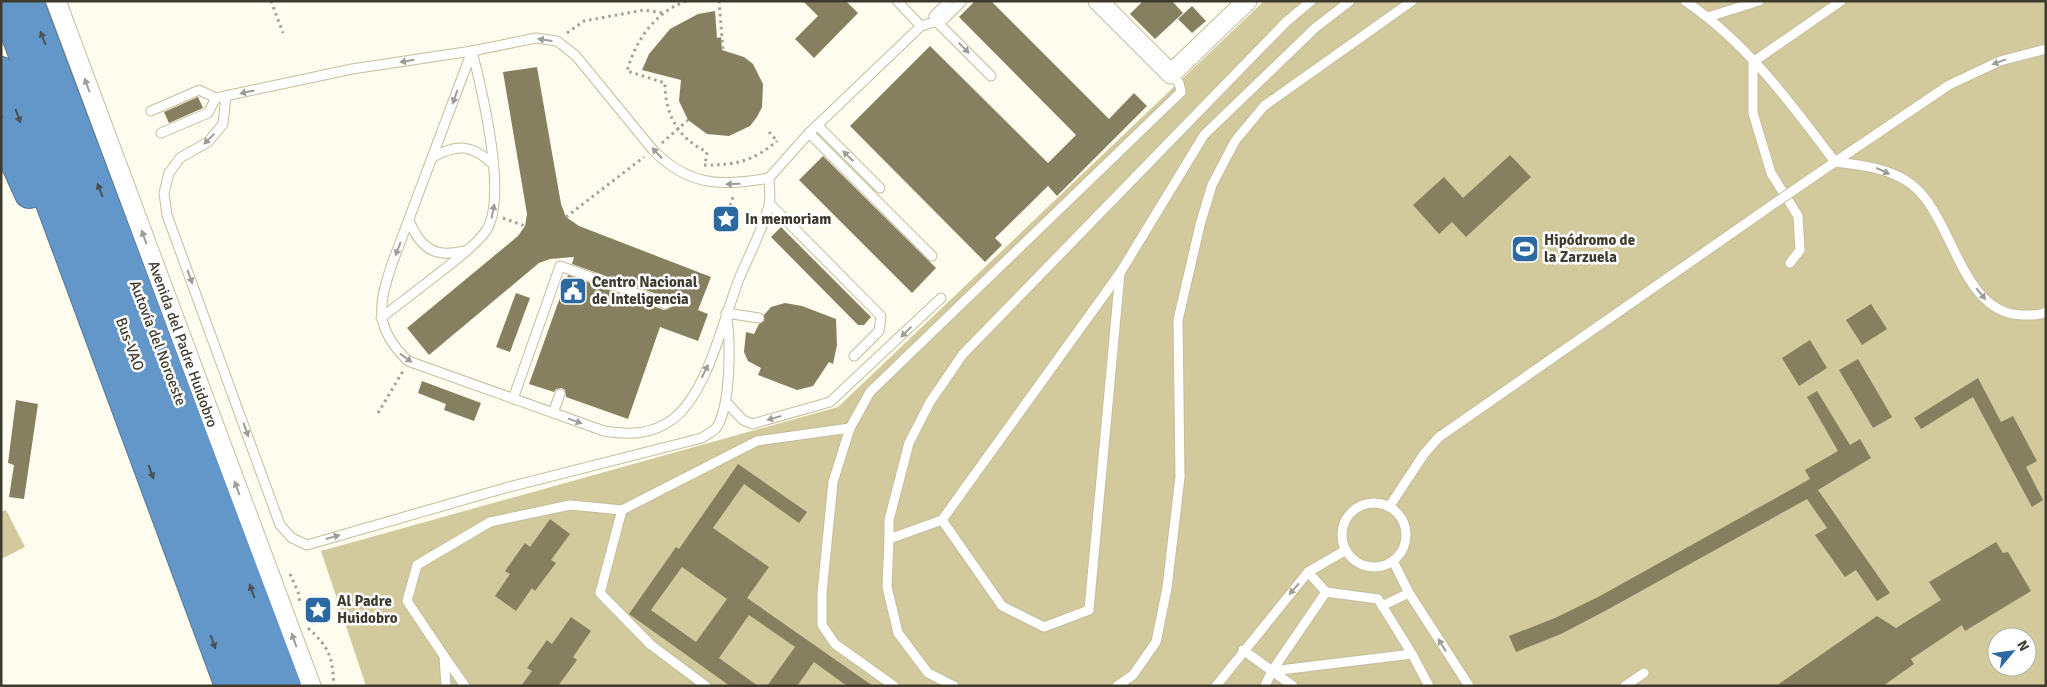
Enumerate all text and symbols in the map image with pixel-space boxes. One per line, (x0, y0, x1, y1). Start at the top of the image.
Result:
one-way arrow (39, 30, 47, 45)
one-way arrow (537, 35, 553, 43)
one-way arrow (958, 42, 970, 54)
one-way arrow (398, 57, 414, 65)
one-way arrow (1991, 58, 2006, 66)
one-way arrow (83, 77, 91, 92)
one-way arrow (240, 88, 255, 96)
one-way arrow (451, 90, 459, 105)
one-way arrow (15, 109, 22, 124)
one-way arrow (203, 133, 215, 145)
one-way arrow (651, 148, 663, 160)
one-way arrow (842, 150, 854, 162)
one-way arrow (1875, 166, 1890, 175)
one-way arrow (725, 180, 741, 188)
one-way arrow (96, 182, 104, 197)
one-way arrow (489, 203, 497, 219)
place icon: In memoriam (711, 204, 741, 234)
place label: In memoriam (745, 210, 831, 228)
one-way arrow (140, 229, 148, 244)
place label: Hipódromo de la Zarzuela (1544, 231, 1635, 266)
sports icon: Hipódromo de la Zarzuela (1510, 234, 1540, 264)
one-way arrow (394, 242, 402, 257)
street label: Avenida del Padre Huidobro (144, 258, 222, 430)
one-way arrow (186, 270, 194, 285)
place label: Centro Nacional de Inteligencia (592, 273, 698, 308)
public building icon: Centro Nacional de Inteligencia (558, 276, 588, 306)
street label: Autovía del Noroeste (126, 278, 190, 408)
one-way arrow (1975, 287, 1986, 300)
street label: Bus-VAO (112, 315, 148, 373)
one-way arrow (900, 325, 912, 337)
one-way arrow (399, 353, 413, 363)
one-way arrow (702, 364, 710, 378)
one-way arrow (766, 415, 781, 423)
one-way arrow (567, 418, 582, 425)
one-way arrow (242, 423, 250, 438)
one-way arrow (147, 465, 155, 480)
one-way arrow (233, 480, 241, 495)
one-way arrow (326, 533, 341, 541)
one-way arrow (1288, 582, 1299, 595)
one-way arrow (248, 583, 256, 598)
place label: Al Padre Huidobro (337, 592, 398, 627)
place icon: Al Padre Huidobro (303, 595, 333, 625)
north arrow (1987, 627, 2037, 677)
one-way arrow (290, 632, 298, 647)
one-way arrow (210, 635, 217, 650)
text: N (2013, 638, 2033, 654)
one-way arrow (1438, 639, 1447, 652)

